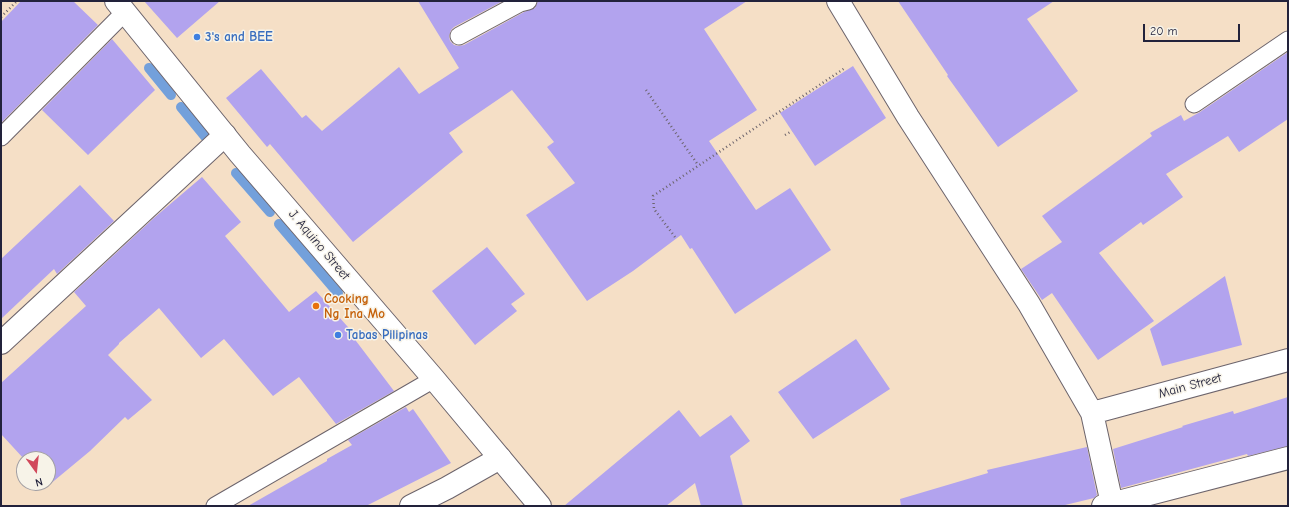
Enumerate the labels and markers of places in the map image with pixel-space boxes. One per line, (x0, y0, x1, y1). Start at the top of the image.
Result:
place label: 3's and BEE (205, 29, 273, 45)
marker: 3's and BEE (192, 32, 202, 42)
place label: Cooking Ng Ina Mo (324, 291, 385, 322)
marker: Cooking Ng Ina Mo (311, 301, 321, 311)
place label: Tabas Pilipinas (346, 327, 428, 343)
marker: Tabas Pilipinas (333, 330, 343, 340)

